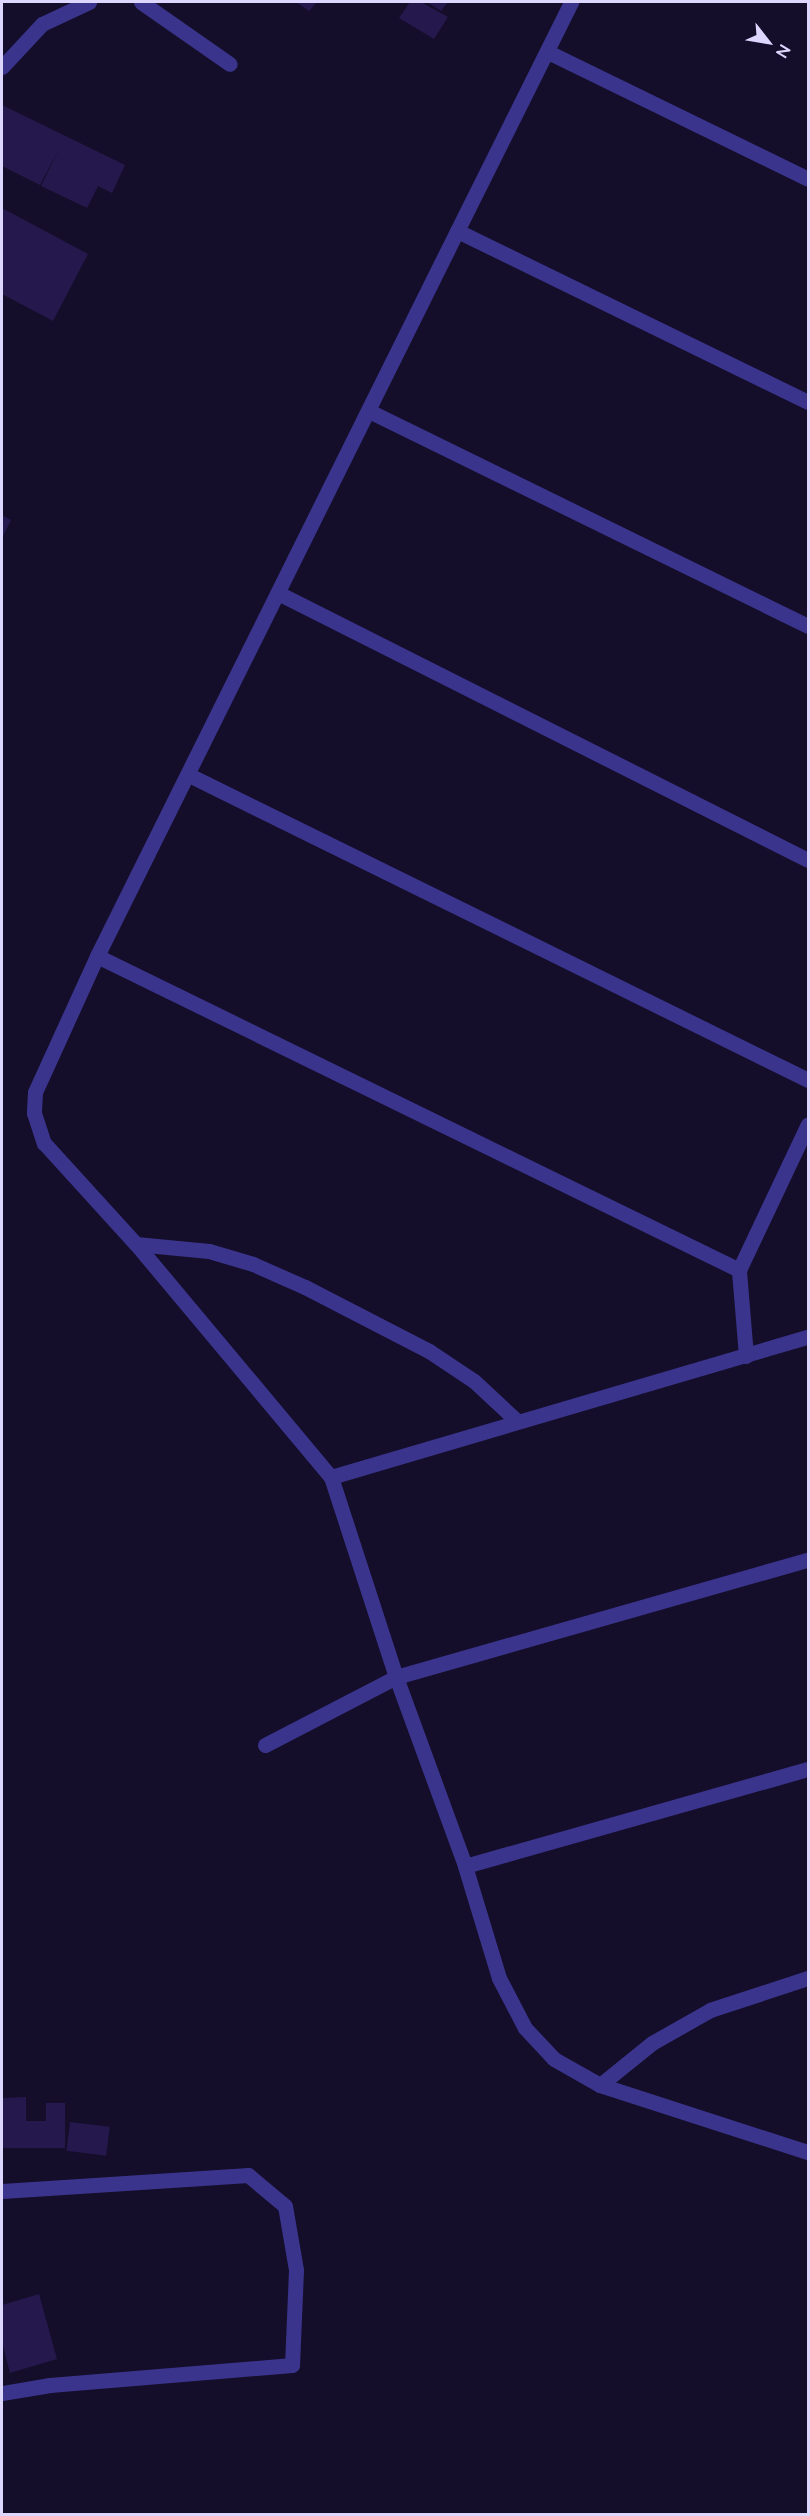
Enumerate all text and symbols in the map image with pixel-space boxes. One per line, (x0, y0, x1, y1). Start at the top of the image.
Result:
north arrow (738, 12, 798, 72)
text: N (773, 41, 795, 62)

